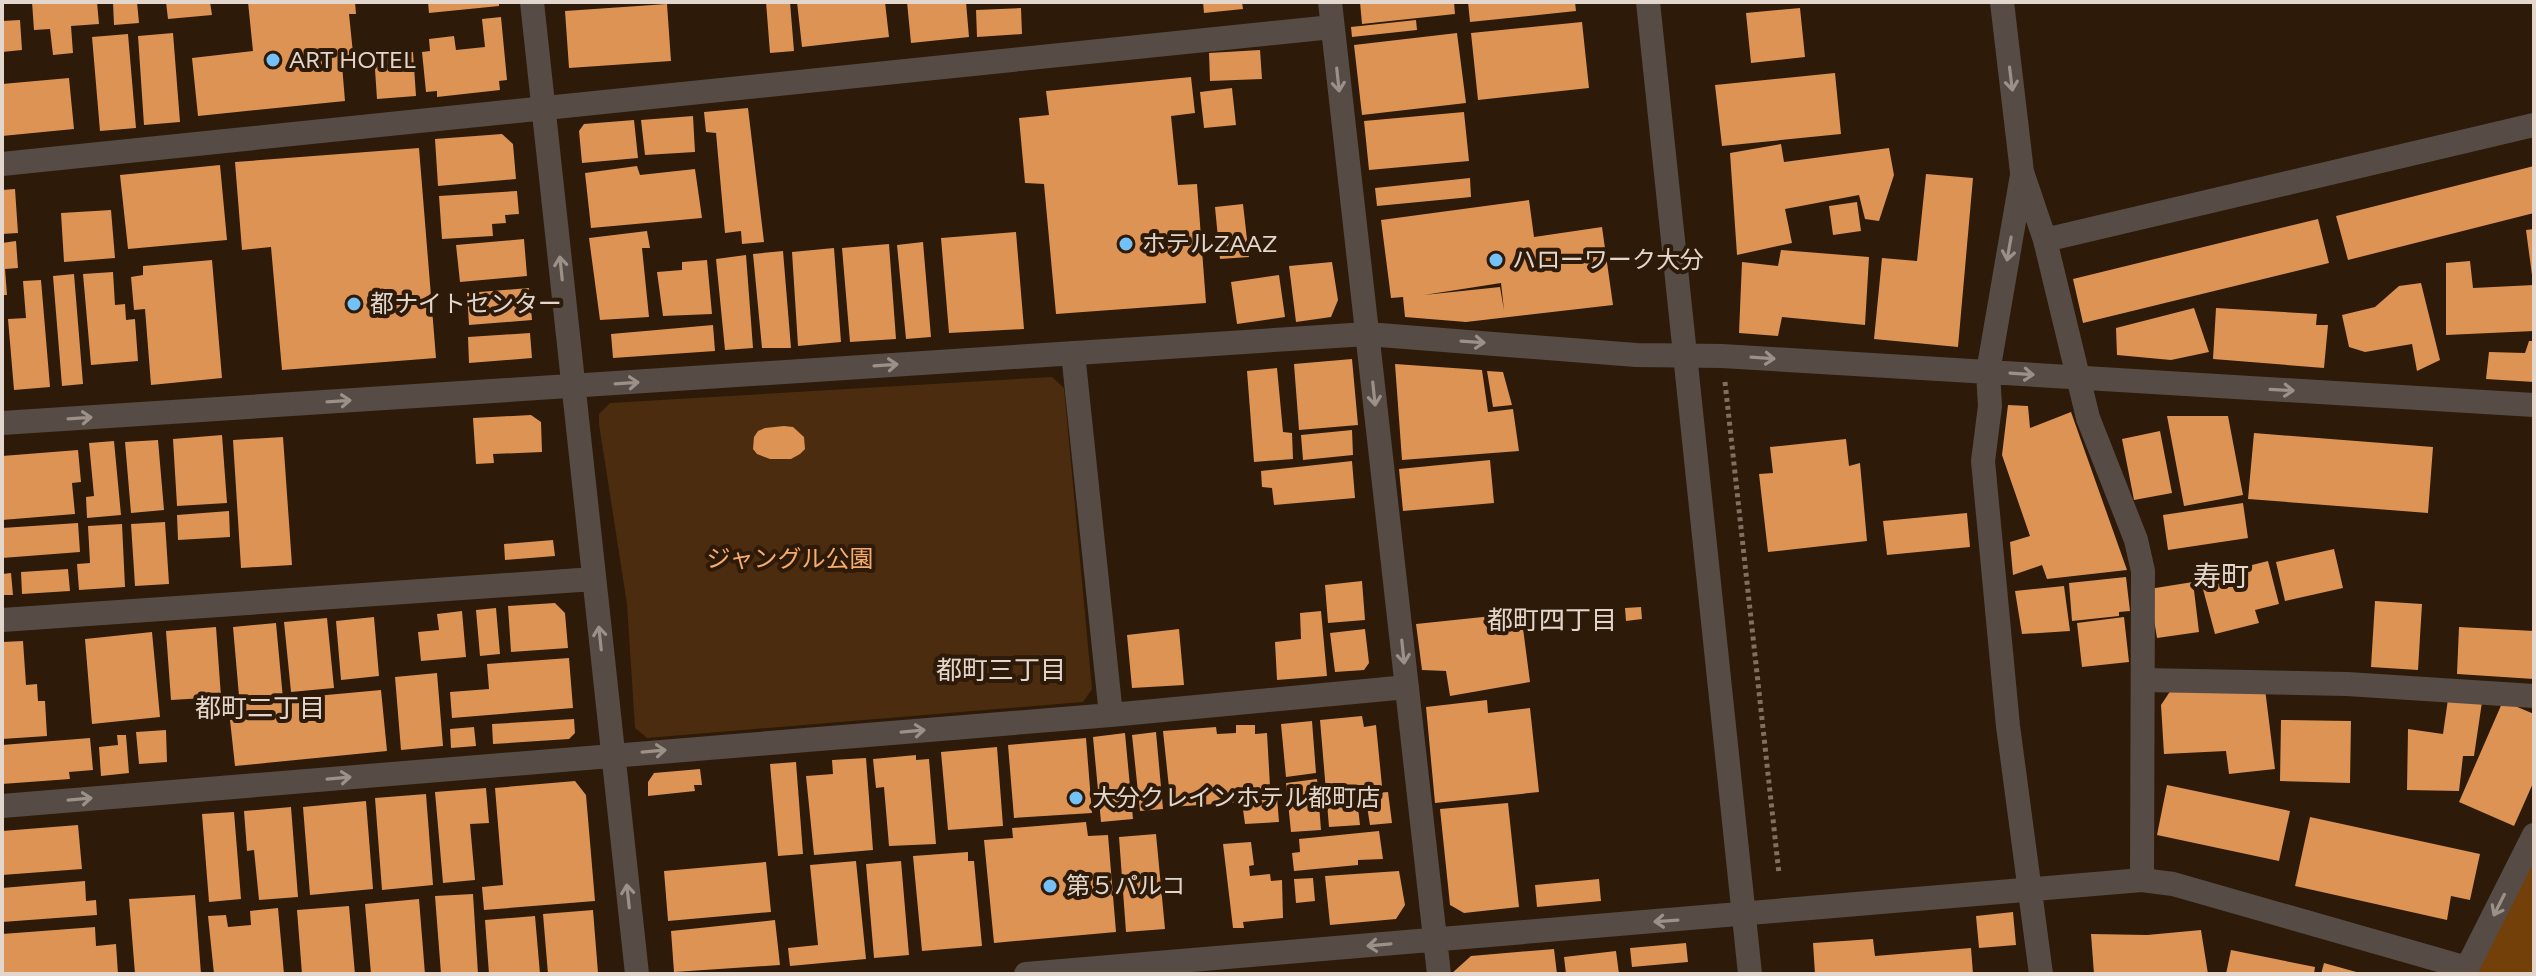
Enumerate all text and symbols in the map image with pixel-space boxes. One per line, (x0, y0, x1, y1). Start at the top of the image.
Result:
place label: ART HOTEL (289, 45, 416, 74)
marker: ART HOTEL (264, 51, 282, 69)
one-way arrow (1331, 66, 1346, 92)
one-way arrow (2004, 66, 2019, 92)
place label: ホテルZAAZ (1142, 229, 1277, 258)
marker: ホテルZAAZ (1117, 235, 1135, 253)
one-way arrow (2000, 236, 2015, 261)
place label: ハローワーク大分 (1512, 245, 1704, 274)
marker: ハローワーク大分 (1487, 251, 1505, 269)
one-way arrow (553, 255, 568, 282)
place label: 都ナイトセンター (370, 289, 562, 318)
marker: 都ナイトセンター (345, 295, 363, 313)
one-way arrow (1459, 335, 1486, 350)
one-way arrow (1749, 351, 1776, 366)
one-way arrow (872, 358, 899, 373)
one-way arrow (2008, 367, 2035, 382)
one-way arrow (613, 375, 640, 390)
one-way arrow (1366, 380, 1381, 406)
one-way arrow (2268, 383, 2295, 398)
one-way arrow (325, 393, 352, 408)
one-way arrow (66, 410, 93, 425)
park label: ジャングル公園 (707, 544, 873, 573)
district label: 寿町 (2193, 559, 2249, 593)
district label: 都町四丁目 (1487, 604, 1617, 636)
one-way arrow (593, 625, 608, 652)
one-way arrow (1395, 638, 1410, 665)
district label: 都町三丁目 (936, 654, 1066, 686)
district label: 都町二丁目 (195, 692, 325, 724)
one-way arrow (899, 723, 926, 738)
one-way arrow (640, 743, 667, 758)
one-way arrow (325, 770, 352, 785)
place label: 大分クレインホテル都町店 (1092, 783, 1380, 812)
marker: 大分クレインホテル都町店 (1067, 789, 1085, 807)
one-way arrow (66, 791, 93, 806)
place label: 第５パルコ (1066, 871, 1186, 900)
marker: 第５パルコ (1041, 877, 1059, 895)
one-way arrow (621, 884, 636, 910)
one-way arrow (2491, 892, 2506, 916)
one-way arrow (1653, 914, 1680, 929)
one-way arrow (1366, 938, 1392, 953)

